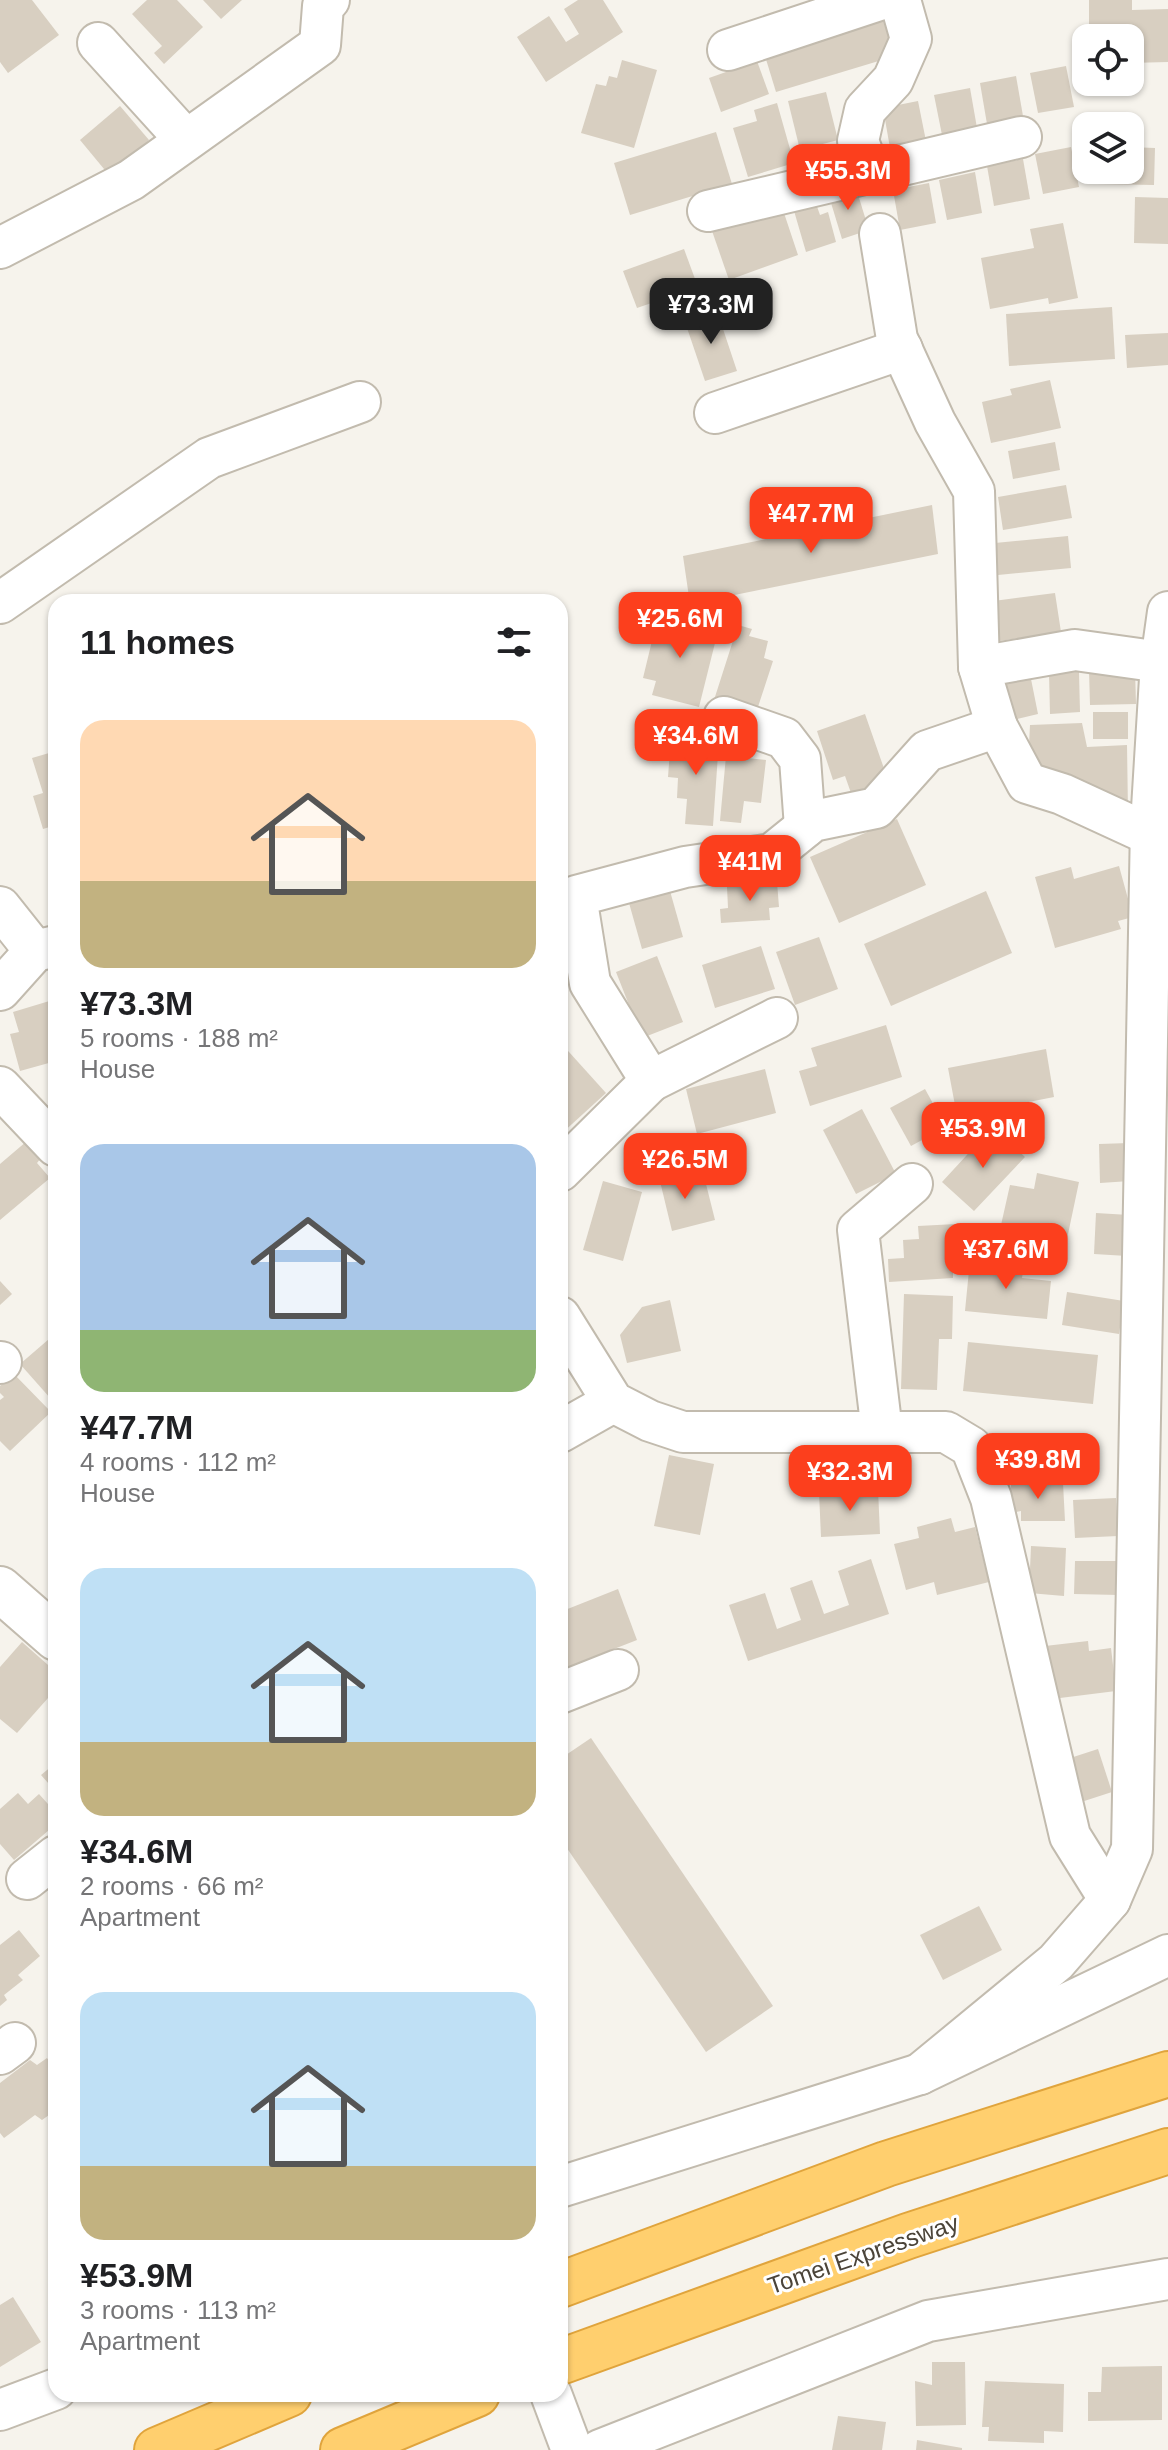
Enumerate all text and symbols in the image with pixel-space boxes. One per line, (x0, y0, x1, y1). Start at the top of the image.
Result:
map controls (1072, 24, 1144, 184)
button: locate (1072, 24, 1144, 96)
button: layers (1072, 112, 1144, 184)
pin: ¥55.3M (783, 144, 913, 212)
text: ¥55.3M (805, 155, 891, 185)
pin: ¥73.3M (646, 278, 776, 346)
text: ¥73.3M (668, 289, 754, 319)
pin: ¥47.7M (746, 487, 876, 555)
text: ¥47.7M (768, 498, 854, 528)
pin: ¥25.6M (615, 592, 745, 660)
text: ¥25.6M (637, 603, 723, 633)
icon: filters (492, 620, 536, 664)
text: 11 homes (80, 623, 235, 661)
pin: ¥34.6M (631, 709, 761, 777)
text: ¥34.6M (653, 720, 739, 750)
icon: home (236, 772, 380, 916)
pin: ¥41M (703, 835, 797, 903)
text: ¥41M (717, 846, 783, 876)
text: ¥73.3M (80, 984, 193, 1022)
text: 5 rooms · 188 m² (80, 1023, 278, 1053)
text: House (80, 1054, 155, 1084)
pin: ¥53.9M (918, 1102, 1048, 1170)
text: ¥53.9M (940, 1113, 1026, 1143)
pin: ¥26.5M (620, 1133, 750, 1201)
text: ¥26.5M (642, 1144, 728, 1174)
icon: home (236, 1196, 380, 1340)
pin: ¥37.6M (941, 1223, 1071, 1291)
text: ¥37.6M (963, 1234, 1049, 1264)
text: ¥47.7M (80, 1408, 193, 1446)
pin: ¥39.8M (973, 1433, 1103, 1501)
text: ¥39.8M (995, 1444, 1081, 1474)
pin: ¥32.3M (785, 1445, 915, 1513)
text: 4 rooms · 112 m² (80, 1447, 276, 1477)
text: ¥32.3M (807, 1456, 893, 1486)
text: House (80, 1478, 155, 1508)
icon: home (236, 1620, 380, 1764)
text: ¥34.6M (80, 1832, 193, 1870)
text: 2 rooms · 66 m² (80, 1871, 264, 1901)
text: Apartment (80, 1902, 200, 1932)
icon: home (236, 2044, 380, 2188)
street label: Tomei Expressway (764, 2209, 962, 2299)
text: ¥53.9M (80, 2256, 193, 2294)
text: 3 rooms · 113 m² (80, 2295, 276, 2325)
text: Apartment (80, 2326, 200, 2356)

